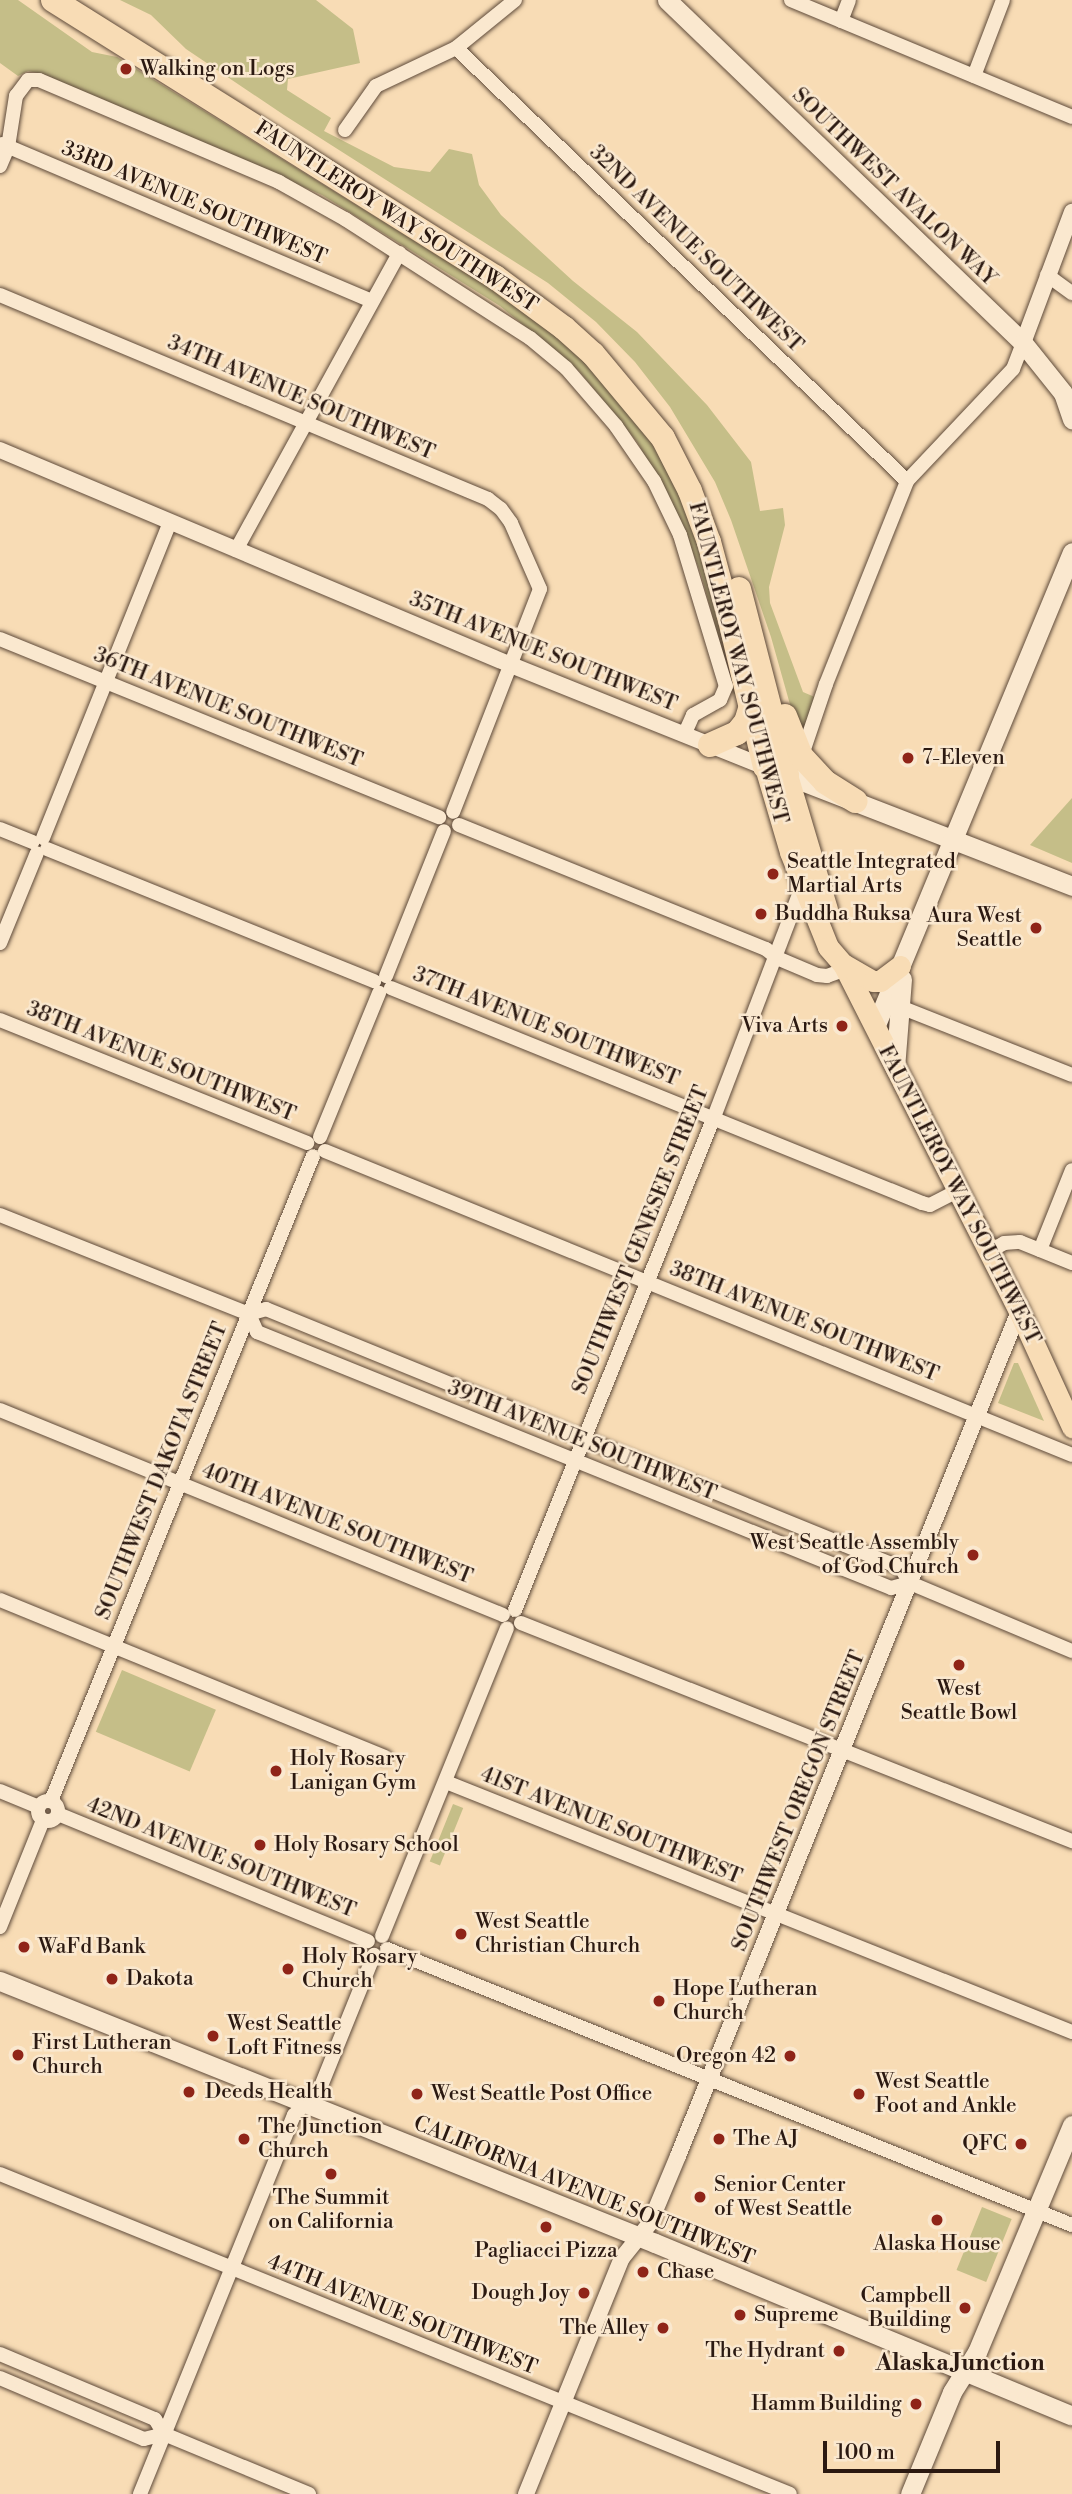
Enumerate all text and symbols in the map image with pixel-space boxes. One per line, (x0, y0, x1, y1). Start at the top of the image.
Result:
place label: Walking on Logs (140, 56, 295, 82)
marker: Walking on Logs (118, 61, 134, 77)
street label: SOUTHWEST AVALON WAY (787, 83, 1001, 291)
street label: FAUNTLEROY WAY SOUTHWEST (250, 116, 542, 318)
street label: 33RD AVENUE SOUTHWEST (58, 136, 330, 270)
street label: 32ND AVENUE SOUTHWEST (584, 140, 808, 358)
street label: 34TH AVENUE SOUTHWEST (164, 330, 438, 466)
street label: FAUNTLEROY WAY SOUTHWEST (683, 499, 793, 827)
street label: 35TH AVENUE SOUTHWEST (405, 587, 681, 717)
street label: 36TH AVENUE SOUTHWEST (90, 642, 366, 774)
place label: 7-Eleven (922, 745, 1005, 771)
marker: 7-Eleven (900, 750, 916, 766)
place label: Seattle Integrated Martial Arts (787, 849, 956, 899)
marker: Seattle Integrated Martial Arts (765, 866, 781, 882)
place label: Buddha Ruksa (775, 901, 911, 927)
place label: Aura West Seattle (927, 903, 1022, 953)
marker: Buddha Ruksa (753, 906, 769, 922)
marker: Aura West Seattle (1028, 920, 1044, 936)
street label: 37TH AVENUE SOUTHWEST (409, 962, 683, 1092)
street label: 38TH AVENUE SOUTHWEST (23, 996, 299, 1128)
place label: Viva Arts (741, 1013, 828, 1039)
marker: Viva Arts (834, 1018, 850, 1034)
street label: FAUNTLEROY WAY SOUTHWEST (872, 1041, 1046, 1349)
street label: SOUTHWEST GENESEE STREET (567, 1082, 715, 1398)
street label: 38TH AVENUE SOUTHWEST (666, 1256, 942, 1388)
street label: SOUTHWEST DAKOTA STREET (91, 1319, 233, 1623)
street label: 39TH AVENUE SOUTHWEST (444, 1375, 720, 1507)
street label: 40TH AVENUE SOUTHWEST (198, 1458, 476, 1590)
place label: West Seattle Assembly of God Church (750, 1530, 959, 1580)
marker: West Seattle Assembly of God Church (965, 1547, 981, 1563)
street label: SOUTHWEST OREGON STREET (727, 1647, 871, 1955)
marker: West Seattle Bowl (951, 1657, 967, 1673)
place label: West Seattle Bowl (901, 1676, 1017, 1726)
place label: Holy Rosary Lanigan Gym (290, 1746, 416, 1796)
street label: 41ST AVENUE SOUTHWEST (477, 1762, 745, 1890)
marker: Holy Rosary Lanigan Gym (268, 1763, 284, 1779)
street label: 42ND AVENUE SOUTHWEST (83, 1792, 359, 1924)
place label: Holy Rosary School (274, 1832, 459, 1858)
marker: Holy Rosary School (252, 1837, 268, 1853)
place label: West Seattle Christian Church (475, 1909, 640, 1959)
marker: West Seattle Christian Church (453, 1926, 469, 1942)
place label: WaFd Bank (38, 1934, 145, 1960)
marker: WaFd Bank (16, 1939, 32, 1955)
place label: Holy Rosary Church (302, 1944, 417, 1994)
marker: Holy Rosary Church (280, 1961, 296, 1977)
place label: Dakota (126, 1966, 194, 1992)
marker: Dakota (104, 1971, 120, 1987)
place label: Hope Lutheran Church (673, 1976, 818, 2026)
marker: Hope Lutheran Church (651, 1993, 667, 2009)
place label: West Seattle Loft Fitness (227, 2011, 342, 2061)
marker: West Seattle Loft Fitness (205, 2028, 221, 2044)
place label: First Lutheran Church (32, 2030, 172, 2080)
place label: Oregon 42 (676, 2043, 776, 2069)
marker: First Lutheran Church (10, 2047, 26, 2063)
marker: Oregon 42 (782, 2048, 798, 2064)
place label: West Seattle Foot and Ankle (875, 2069, 1017, 2119)
place label: Deeds Health (205, 2079, 332, 2105)
place label: West Seattle Post Office (431, 2081, 652, 2107)
marker: Deeds Health (179, 2082, 199, 2102)
marker: West Seattle Foot and Ankle (849, 2084, 869, 2104)
marker: West Seattle Post Office (409, 2086, 425, 2102)
street label: CALIFORNIA AVENUE SOUTHWEST (410, 2111, 758, 2271)
place label: The Junction Church (258, 2114, 383, 2164)
place label: The AJ (733, 2126, 799, 2152)
marker: The Junction Church (236, 2131, 252, 2147)
marker: The AJ (711, 2131, 727, 2147)
place label: QFC (962, 2131, 1007, 2157)
marker: QFC (1013, 2136, 1029, 2152)
marker: The Summit on California (323, 2166, 339, 2182)
place label: Senior Center of West Seattle (714, 2172, 852, 2222)
place label: The Summit on California (268, 2185, 394, 2235)
marker: Senior Center of West Seattle (692, 2189, 708, 2205)
marker: Alaska House (929, 2212, 945, 2228)
marker: Pagliacci Pizza (538, 2219, 554, 2235)
place label: Alaska House (873, 2231, 1001, 2257)
place label: Pagliacci Pizza (474, 2238, 618, 2264)
street label: 44TH AVENUE SOUTHWEST (263, 2249, 541, 2381)
place label: Chase (657, 2259, 714, 2285)
marker: Chase (635, 2264, 651, 2280)
place label: Dough Joy (472, 2280, 570, 2306)
place label: Campbell Building (860, 2283, 951, 2333)
marker: Dough Joy (576, 2285, 592, 2301)
marker: Campbell Building (957, 2300, 973, 2316)
place label: Supreme (754, 2302, 839, 2328)
marker: Supreme (732, 2307, 748, 2323)
place label: The Alley (560, 2315, 649, 2341)
marker: The Alley (655, 2320, 671, 2336)
place label: The Hydrant (705, 2338, 825, 2364)
marker: The Hydrant (831, 2343, 847, 2359)
district label: Alaska Junction (875, 2349, 1045, 2377)
place label: Hamm Building (751, 2391, 902, 2417)
marker: Hamm Building (908, 2396, 924, 2412)
scale bar (827, 2428, 1004, 2472)
text: 100 m (836, 2440, 895, 2466)

